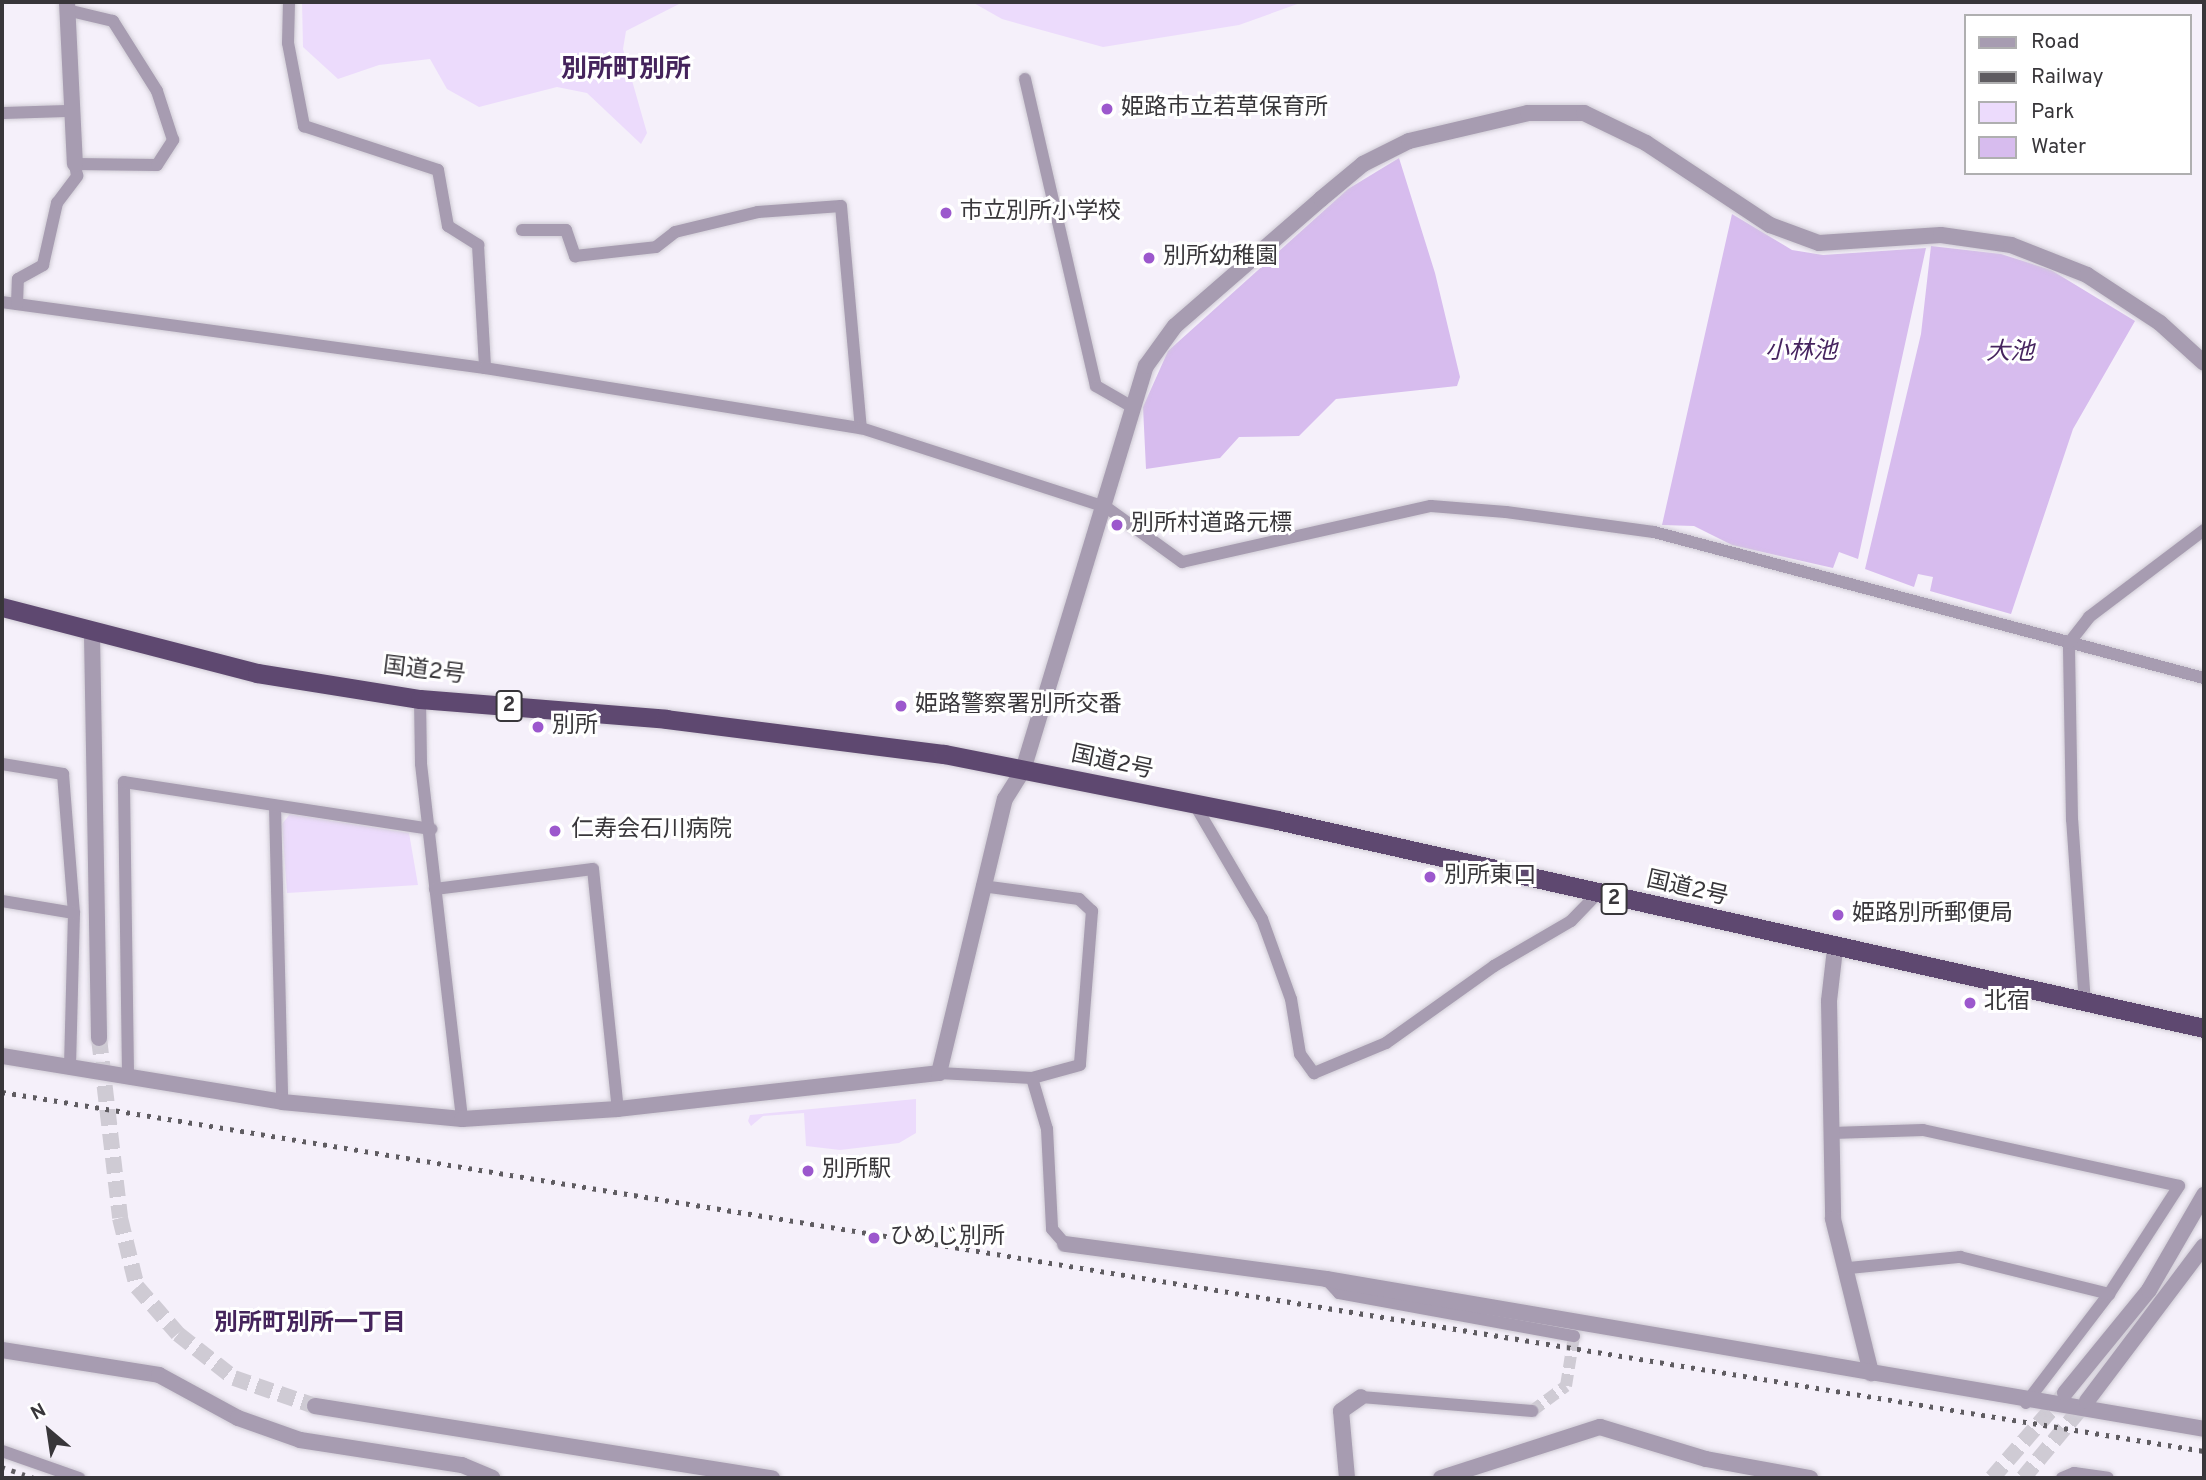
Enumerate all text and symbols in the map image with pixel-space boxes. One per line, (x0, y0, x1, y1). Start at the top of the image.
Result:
legend (1965, 14, 2192, 175)
text: Road (2031, 29, 2080, 56)
district label: 別所町別所 (561, 55, 691, 87)
text: Railway (2031, 64, 2104, 91)
place label: 姫路市立若草保育所 (1121, 95, 1328, 123)
text: Park (2031, 99, 2074, 126)
marker: 姫路市立若草保育所 (1099, 101, 1115, 117)
text: Water (2031, 134, 2086, 161)
place label: 市立別所小学校 (960, 199, 1121, 227)
marker: 市立別所小学校 (938, 205, 954, 221)
place label: 別所幼稚園 (1163, 244, 1278, 272)
marker: 別所幼稚園 (1141, 250, 1157, 266)
water label: 小林池 (1765, 339, 1837, 367)
water label: 大池 (1986, 340, 2034, 368)
place label: 別所村道路元標 (1131, 511, 1292, 539)
marker: 別所村道路元標 (1109, 517, 1125, 533)
street label: 国道2号 (381, 653, 467, 691)
road number: 2 (495, 688, 523, 724)
place label: 姫路警察署別所交番 (915, 692, 1122, 720)
marker: 姫路警察署別所交番 (893, 698, 909, 714)
place label: 別所 (552, 713, 598, 741)
marker: 別所 (530, 719, 546, 735)
street label: 国道2号 (1069, 742, 1155, 786)
place label: 仁寿会石川病院 (571, 817, 732, 845)
marker: 仁寿会石川病院 (545, 821, 565, 841)
place label: 別所東口 (1444, 863, 1536, 891)
street label: 国道2号 (1643, 867, 1731, 913)
marker: 別所東口 (1422, 869, 1438, 885)
road number: 2 (1600, 881, 1628, 916)
place label: 姫路別所郵便局 (1852, 901, 2013, 929)
marker: 姫路別所郵便局 (1830, 907, 1846, 923)
place label: 北宿 (1984, 989, 2030, 1017)
marker: 北宿 (1962, 995, 1978, 1011)
place label: 別所駅 (822, 1157, 891, 1185)
marker: 別所駅 (800, 1163, 816, 1179)
place label: ひめじ別所 (890, 1224, 1005, 1252)
marker: ひめじ別所 (864, 1228, 884, 1248)
district label: 別所町別所一丁目 (214, 1311, 406, 1339)
north arrow (14, 1396, 84, 1466)
text: N (27, 1399, 51, 1426)

